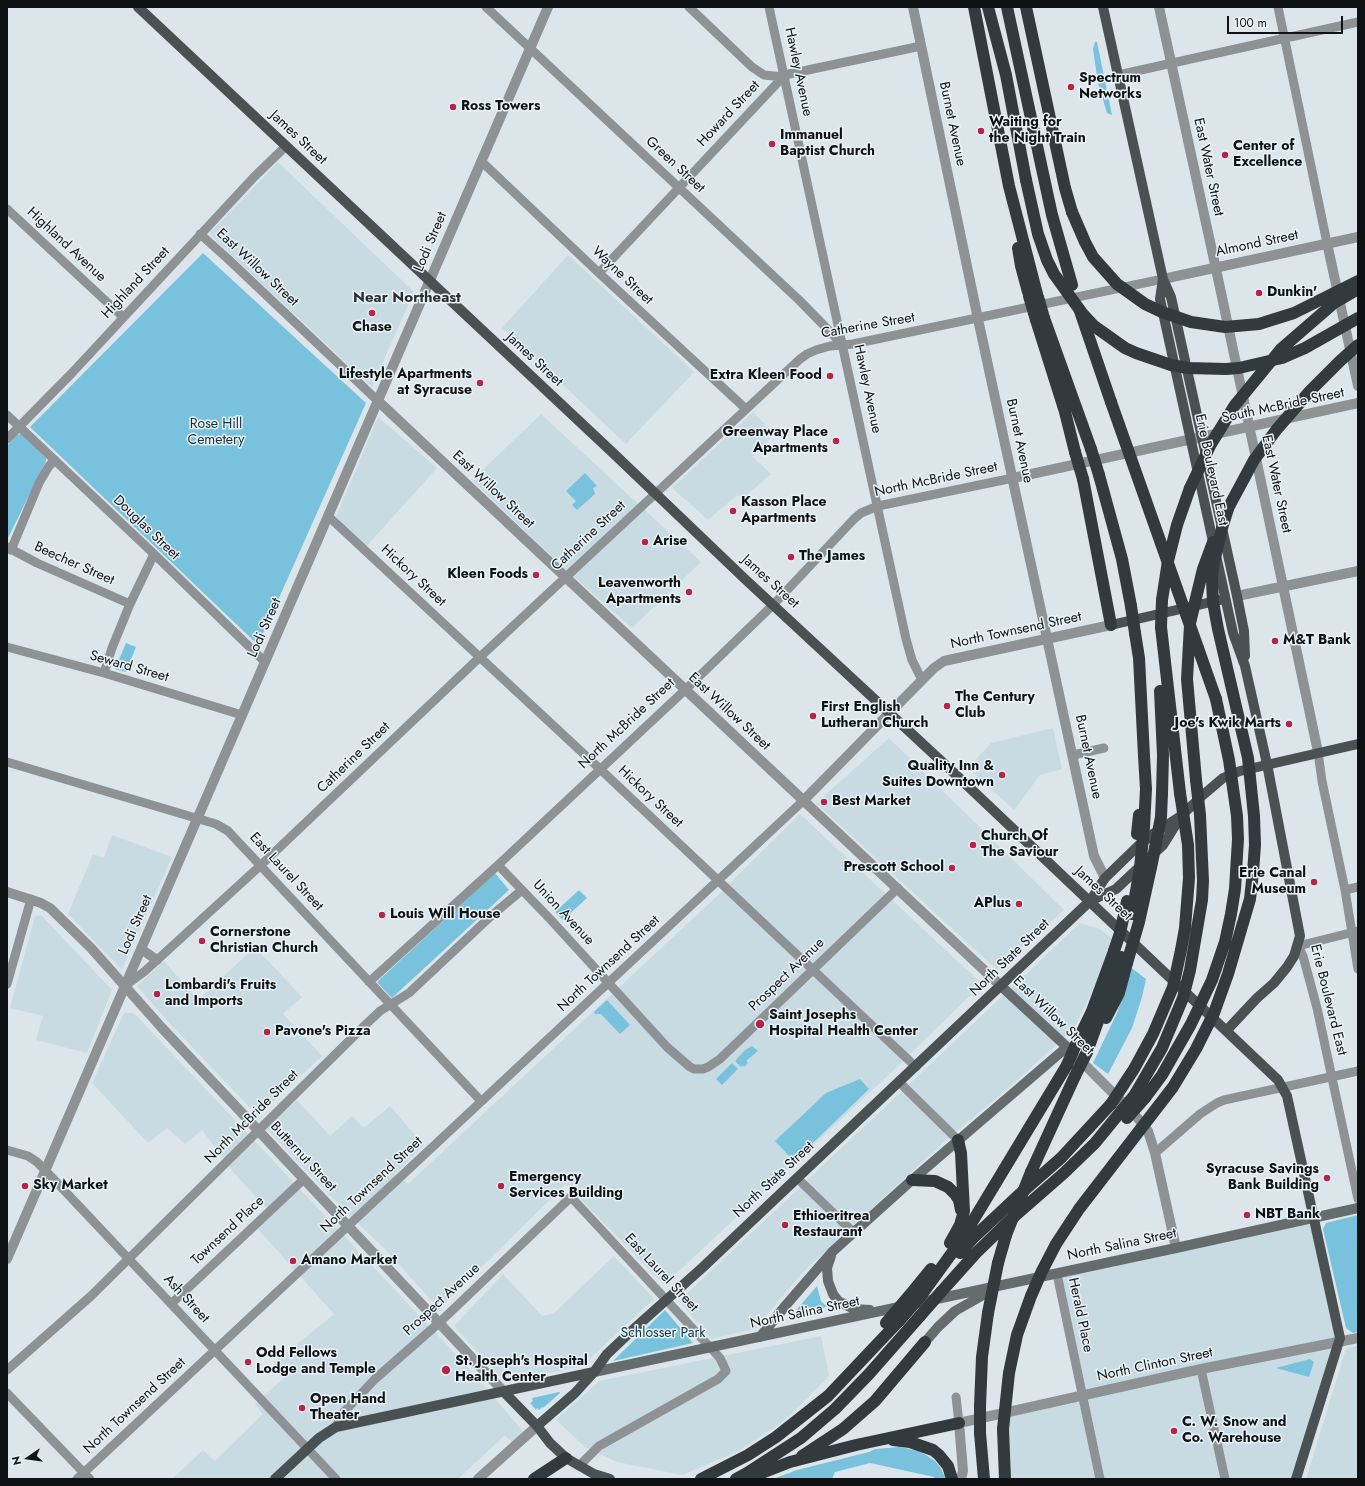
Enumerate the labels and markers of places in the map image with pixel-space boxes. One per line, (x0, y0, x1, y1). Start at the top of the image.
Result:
place label: Spectrum Networks (1079, 71, 1142, 104)
marker: Spectrum Networks (1066, 82, 1076, 92)
place label: Ross Towers (461, 99, 540, 115)
marker: Ross Towers (448, 102, 458, 112)
place label: Waiting for the Night Train (989, 115, 1086, 148)
marker: Waiting for the Night Train (976, 126, 986, 136)
place label: Immanuel Baptist Church (780, 128, 875, 160)
marker: Immanuel Baptist Church (767, 139, 777, 149)
place label: Center of Excellence (1233, 139, 1302, 172)
marker: Center of Excellence (1220, 150, 1230, 160)
place label: Dunkin' (1267, 285, 1317, 301)
marker: Dunkin' (1254, 288, 1264, 298)
marker: Chase (367, 308, 377, 318)
place label: Chase (352, 320, 392, 336)
place label: Lifestyle Apartments at Syracuse (339, 367, 472, 400)
place label: Extra Kleen Food (710, 368, 822, 384)
marker: Extra Kleen Food (825, 371, 835, 381)
marker: Lifestyle Apartments at Syracuse (475, 378, 485, 388)
place label: Greenway Place Apartments (722, 425, 828, 458)
marker: Greenway Place Apartments (831, 436, 841, 446)
place label: Kasson Place Apartments (741, 495, 827, 528)
marker: Kasson Place Apartments (728, 506, 738, 516)
place label: Arise (653, 534, 687, 550)
marker: Arise (640, 537, 650, 547)
place label: The James (799, 549, 865, 565)
marker: The James (786, 552, 796, 562)
place label: Kleen Foods (447, 567, 528, 583)
marker: Kleen Foods (531, 570, 541, 580)
place label: Leavenworth Apartments (598, 576, 681, 608)
marker: Leavenworth Apartments (684, 587, 694, 597)
place label: M&T Bank (1283, 633, 1351, 649)
marker: M&T Bank (1270, 636, 1280, 646)
place label: The Century Club (955, 690, 1035, 722)
place label: First English Lutheran Church (821, 700, 928, 732)
marker: The Century Club (942, 701, 952, 711)
marker: First English Lutheran Church (808, 711, 818, 721)
place label: Joe's Kwik Marts (1175, 716, 1281, 732)
marker: Joe's Kwik Marts (1284, 719, 1294, 729)
place label: Quality Inn & Suites Downtown (882, 759, 994, 792)
marker: Quality Inn & Suites Downtown (997, 770, 1007, 780)
place label: Best Market (832, 794, 910, 810)
marker: Best Market (819, 797, 829, 807)
place label: Church Of The Saviour (981, 829, 1059, 862)
marker: Church Of The Saviour (968, 840, 978, 850)
place label: Prescott School (843, 860, 944, 876)
marker: Prescott School (947, 863, 957, 873)
place label: Erie Canal Museum (1239, 866, 1306, 898)
marker: Erie Canal Museum (1309, 877, 1319, 887)
place label: APlus (974, 896, 1011, 912)
marker: APlus (1014, 899, 1024, 909)
place label: Louis Will House (390, 907, 500, 923)
marker: Louis Will House (377, 910, 387, 920)
place label: Cornerstone Christian Church (210, 925, 318, 958)
marker: Cornerstone Christian Church (197, 936, 207, 946)
place label: Lombardi's Fruits and Imports (165, 978, 276, 1010)
marker: Lombardi's Fruits and Imports (152, 989, 162, 999)
place label: Saint Josephs Hospital Health Center (769, 1008, 918, 1040)
marker: Saint Josephs Hospital Health Center (754, 1018, 766, 1030)
place label: Pavone's Pizza (275, 1024, 371, 1040)
marker: Pavone's Pizza (262, 1027, 272, 1037)
place label: Syracuse Savings Bank Building (1206, 1162, 1319, 1194)
place label: Emergency Services Building (509, 1170, 623, 1202)
marker: Syracuse Savings Bank Building (1322, 1173, 1332, 1183)
place label: Sky Market (33, 1178, 108, 1194)
marker: Sky Market (20, 1181, 30, 1191)
marker: Emergency Services Building (496, 1181, 506, 1191)
place label: NBT Bank (1255, 1207, 1320, 1223)
place label: Ethioeritrea Restaurant (793, 1209, 869, 1242)
marker: NBT Bank (1242, 1210, 1252, 1220)
marker: Ethioeritrea Restaurant (780, 1220, 790, 1230)
place label: Amano Market (301, 1253, 397, 1269)
marker: Amano Market (288, 1256, 298, 1266)
place label: Odd Fellows Lodge and Temple (256, 1346, 376, 1378)
place label: St. Joseph's Hospital Health Center (455, 1354, 588, 1386)
marker: Odd Fellows Lodge and Temple (243, 1357, 253, 1367)
marker: St. Joseph's Hospital Health Center (440, 1364, 452, 1376)
place label: Open Hand Theater (310, 1392, 386, 1424)
marker: Open Hand Theater (297, 1403, 307, 1413)
place label: C. W. Snow and Co. Warehouse (1182, 1415, 1286, 1448)
marker: C. W. Snow and Co. Warehouse (1169, 1426, 1179, 1436)

